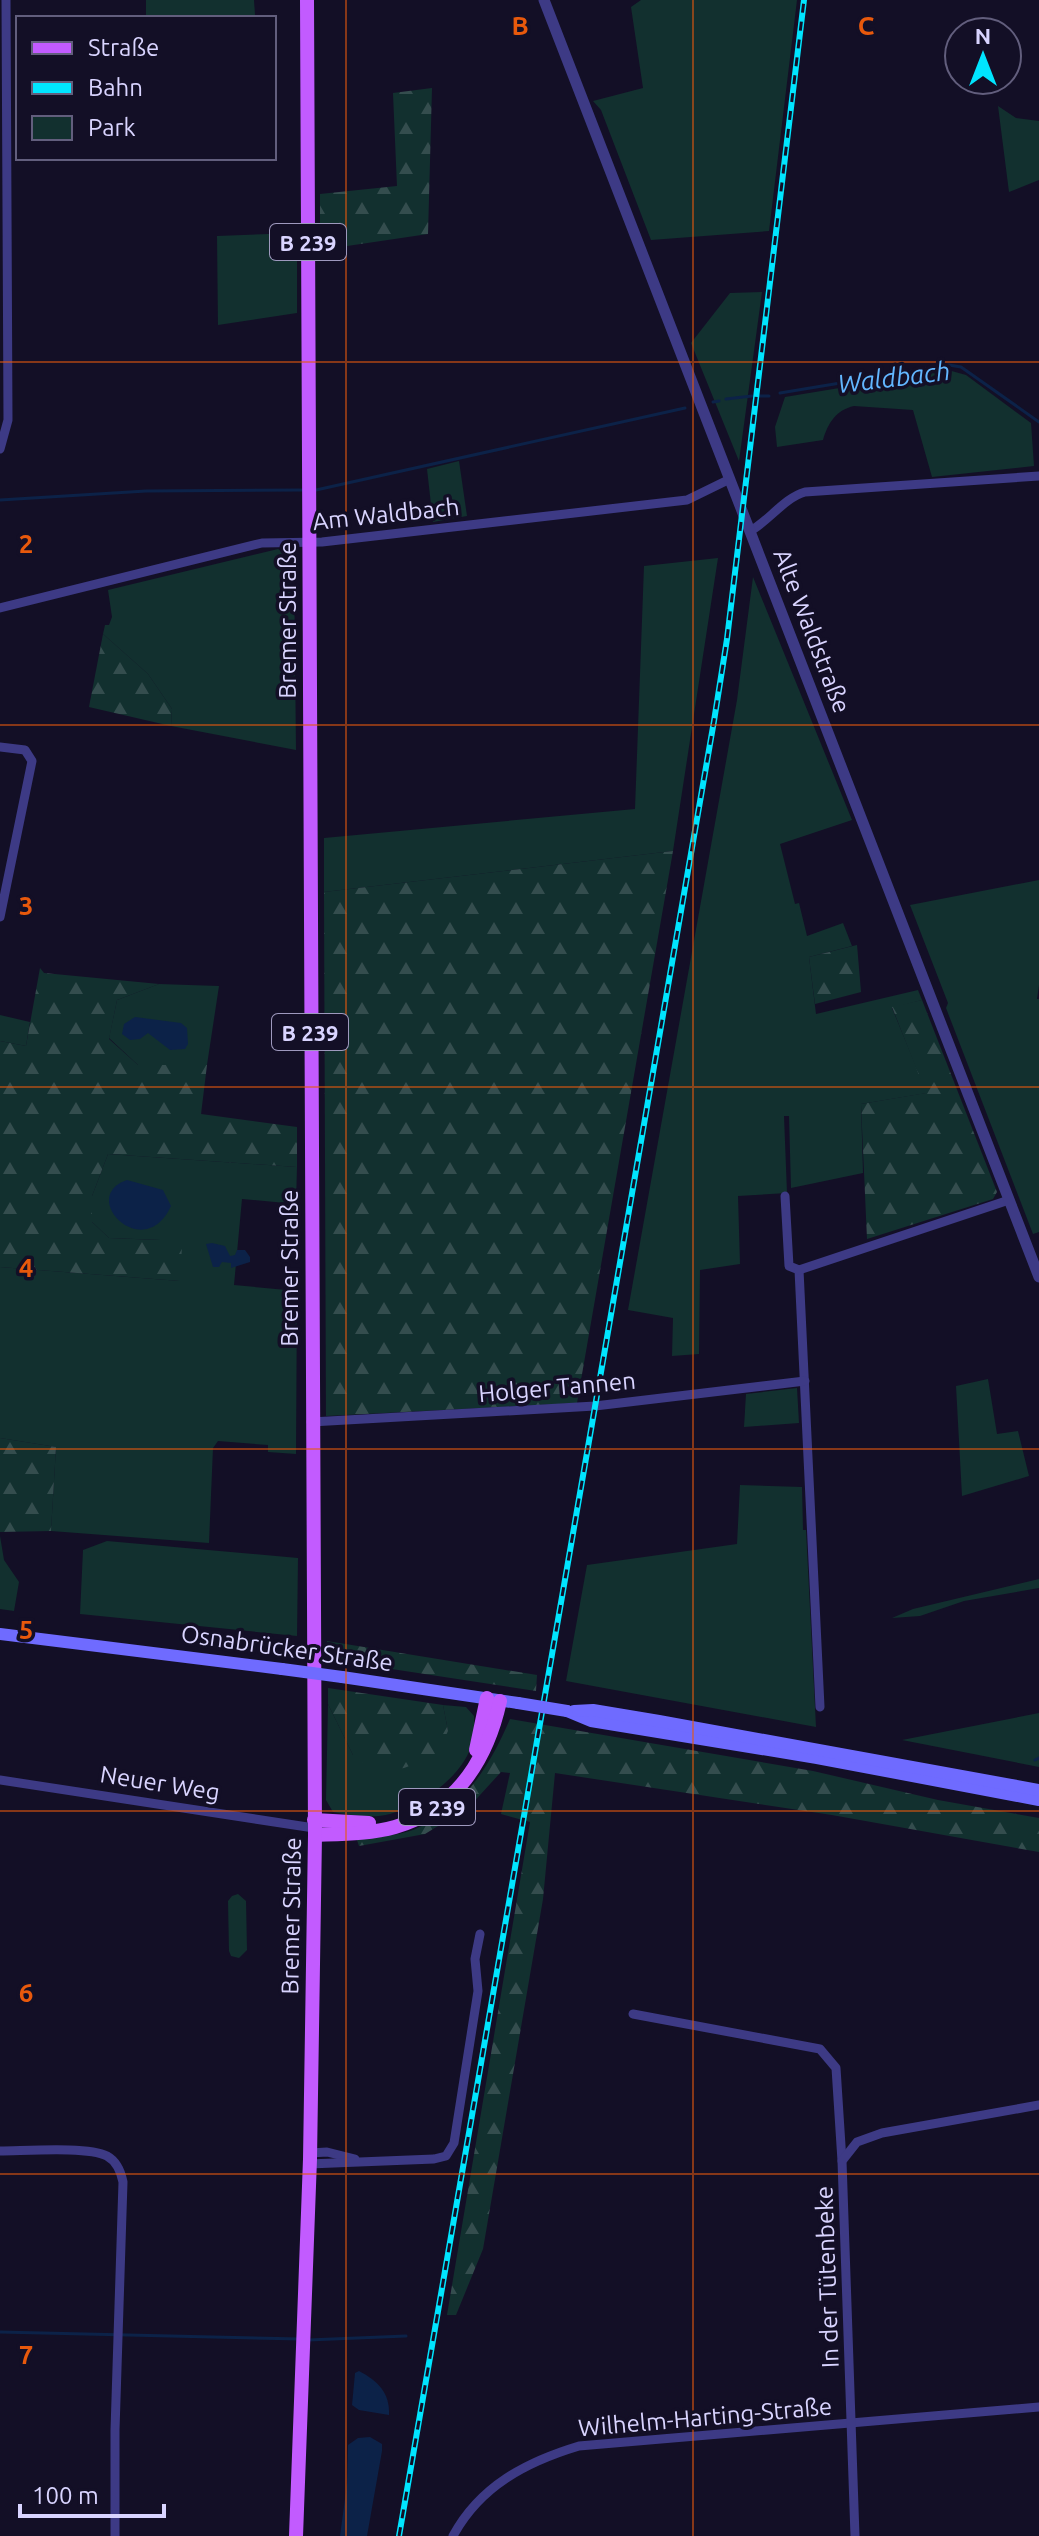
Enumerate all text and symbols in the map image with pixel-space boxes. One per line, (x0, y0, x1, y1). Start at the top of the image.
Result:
text: B (511, 11, 529, 40)
text: C (858, 11, 875, 40)
legend (16, 16, 276, 160)
north arrow (943, 16, 1023, 96)
text: N (975, 23, 991, 48)
text: Straße (88, 34, 159, 61)
text: Bahn (88, 74, 143, 101)
text: Park (88, 114, 136, 141)
road number: B 239 (270, 224, 346, 260)
water label: Waldbach (836, 356, 952, 398)
street label: Am Waldbach (311, 493, 461, 535)
text: 2 (19, 529, 33, 558)
street label: Bremer Straße (274, 541, 301, 699)
street label: Alte Waldstraße (768, 545, 856, 717)
text: 3 (19, 891, 33, 920)
road number: B 239 (272, 1014, 348, 1050)
street label: Bremer Straße (276, 1189, 303, 1347)
text: 4 (19, 1253, 33, 1282)
street label: Holger Tannen (477, 1367, 637, 1407)
text: 5 (19, 1615, 33, 1644)
street label: Osnabrücker Straße (179, 1620, 395, 1676)
street label: Neuer Weg (98, 1760, 222, 1806)
road number: B 239 (399, 1789, 475, 1825)
street label: Bremer Straße (276, 1837, 306, 1995)
text: 6 (19, 1978, 33, 2007)
street label: In der Tütenbeke (810, 2185, 844, 2369)
text: 7 (19, 2340, 33, 2369)
street label: Wilhelm-Harting-Straße (577, 2392, 833, 2442)
scale bar (20, 2468, 164, 2518)
text: 100 m (32, 2482, 99, 2509)

